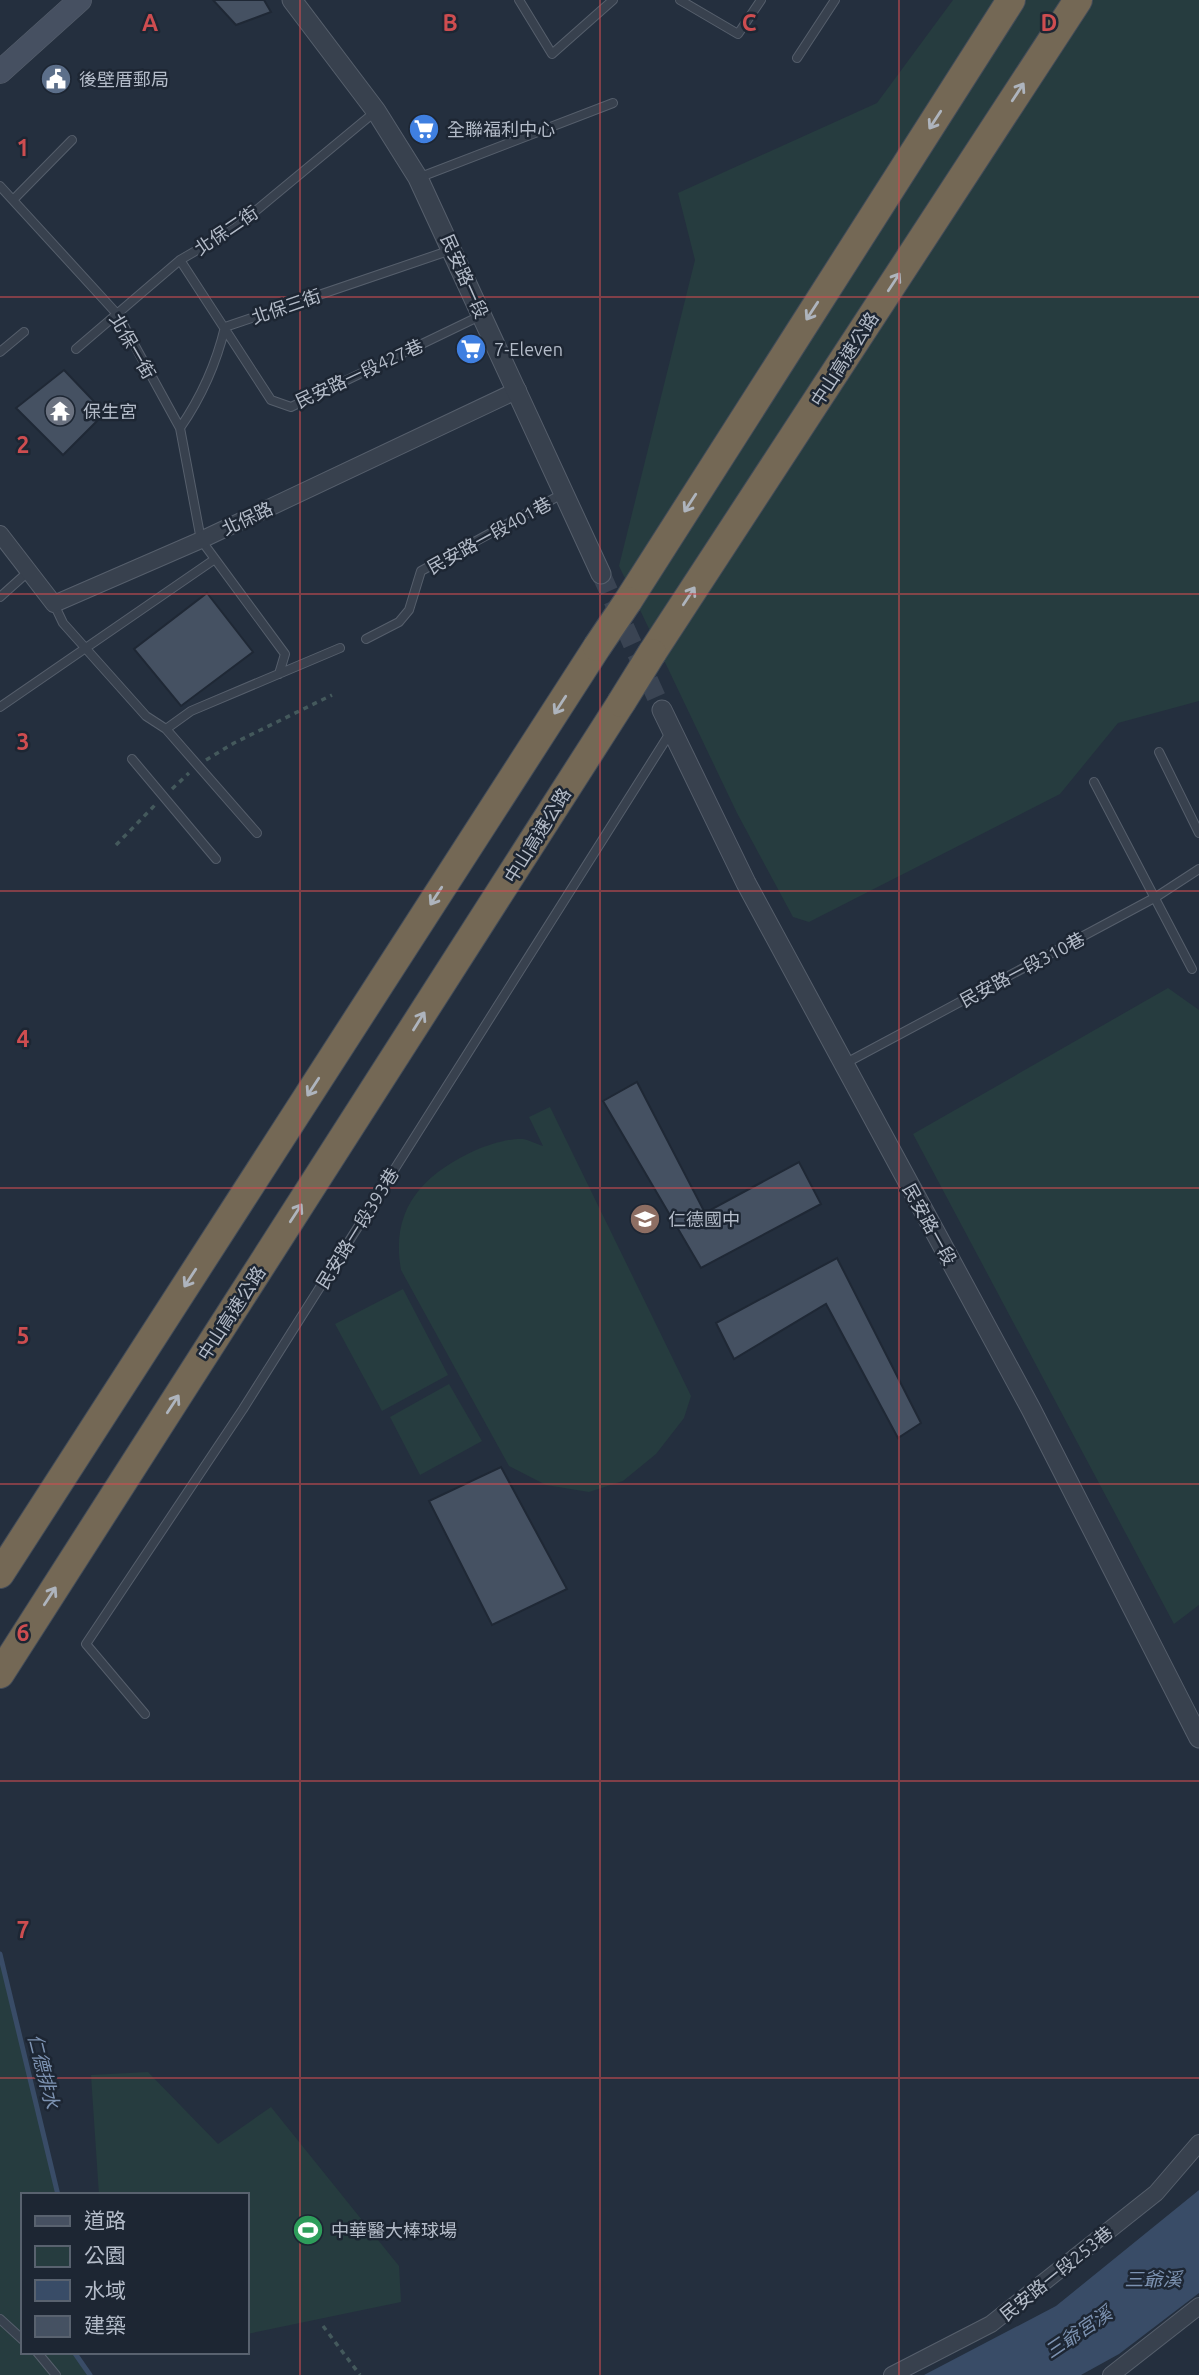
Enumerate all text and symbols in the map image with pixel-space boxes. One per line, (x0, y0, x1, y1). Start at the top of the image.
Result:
text: A (142, 10, 158, 35)
text: B (442, 10, 458, 35)
text: C (742, 10, 757, 35)
text: D (1041, 10, 1057, 35)
public building icon: 後壁厝郵局 (39, 62, 73, 96)
place label: 後壁厝郵局 (79, 69, 169, 89)
one-way arrow (1011, 82, 1025, 102)
one-way arrow (927, 109, 941, 129)
supermarket icon: 全聯福利中心 (407, 112, 441, 146)
place label: 全聯福利中心 (447, 119, 555, 139)
text: 1 (17, 135, 29, 160)
street label: 北保二街 (191, 202, 261, 258)
street label: 民安路一段 (438, 231, 492, 321)
one-way arrow (886, 273, 901, 292)
street label: 北保三街 (249, 285, 323, 327)
one-way arrow (805, 301, 819, 321)
street label: 中山高速公路 (806, 308, 882, 410)
street label: 北保一街 (106, 310, 160, 382)
supermarket icon: 7-Eleven (454, 332, 488, 366)
street label: 民安路一段427巷 (292, 335, 426, 411)
place label: 7-Eleven (494, 339, 563, 359)
temple icon: 保生宮 (43, 394, 77, 428)
place label: 保生宮 (83, 401, 137, 421)
text: 2 (17, 432, 29, 457)
street label: 民安路一段401巷 (424, 493, 554, 577)
one-way arrow (683, 493, 697, 512)
street label: 北保路 (218, 498, 276, 538)
one-way arrow (682, 587, 697, 606)
one-way arrow (552, 694, 566, 714)
text: 3 (17, 729, 29, 754)
street label: 中山高速公路 (500, 784, 574, 886)
one-way arrow (429, 885, 443, 905)
street label: 民安路一段310巷 (956, 928, 1088, 1010)
one-way arrow (412, 1012, 426, 1032)
text: 4 (17, 1026, 30, 1051)
one-way arrow (306, 1077, 320, 1096)
street label: 民安路一段393巷 (312, 1164, 402, 1292)
street label: 民安路一段 (899, 1180, 961, 1268)
school or university icon: 仁德國中 (628, 1202, 662, 1236)
one-way arrow (289, 1203, 303, 1223)
place label: 仁德國中 (668, 1209, 740, 1229)
street label: 中山高速公路 (193, 1262, 269, 1364)
one-way arrow (183, 1268, 197, 1288)
text: 5 (17, 1323, 29, 1348)
one-way arrow (165, 1395, 180, 1414)
one-way arrow (43, 1586, 57, 1606)
text: 6 (17, 1620, 30, 1645)
text: 7 (17, 1917, 29, 1942)
water label: 仁德排水 (24, 2031, 64, 2111)
legend (21, 2193, 248, 2354)
text: 道路 (84, 2208, 126, 2232)
sports icon: 中華醫大棒球場 (291, 2213, 325, 2247)
place label: 中華醫大棒球場 (331, 2220, 457, 2240)
street label: 民安路一段253巷 (996, 2222, 1116, 2324)
text: 公園 (84, 2243, 126, 2267)
water label: 三爺溪 (1124, 2268, 1184, 2290)
text: 水域 (84, 2278, 126, 2302)
water label: 三爺宮溪 (1040, 2300, 1118, 2362)
text: 建築 (84, 2313, 126, 2337)

